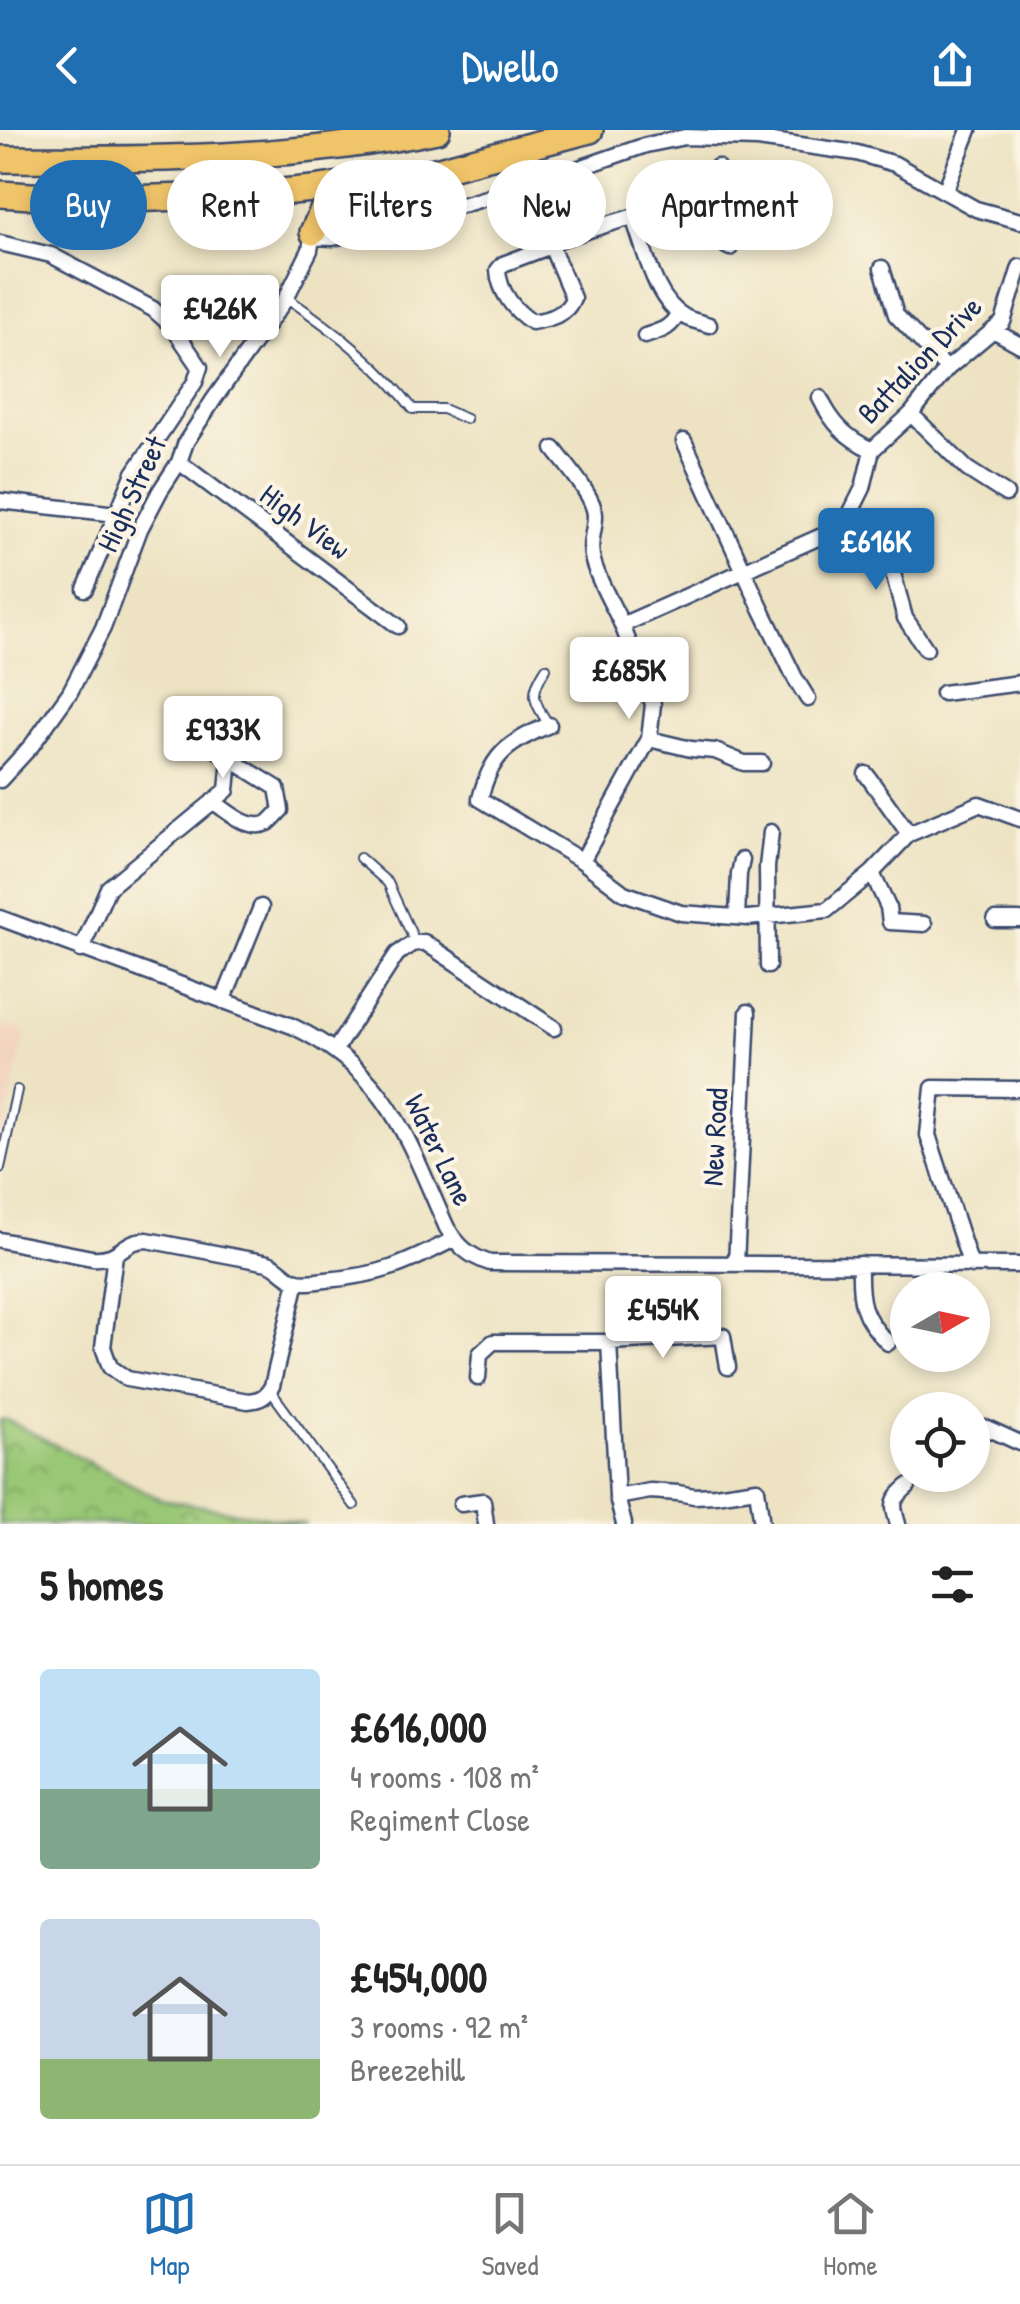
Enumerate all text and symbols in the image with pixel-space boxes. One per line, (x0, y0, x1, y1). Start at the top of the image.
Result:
text: Dwello (461, 35, 559, 96)
icon: back (40, 38, 95, 93)
icon: share (925, 38, 980, 93)
chip: Buy (30, 160, 147, 250)
chip: Rent (167, 160, 294, 250)
chip: Filters (314, 160, 467, 250)
chip: New (487, 160, 606, 250)
chip: Apartment (626, 160, 833, 250)
pin: £426K (150, 275, 290, 360)
text: £426K (183, 286, 257, 329)
street label: Battalion Drive (848, 287, 990, 432)
street label: High Street (87, 429, 176, 558)
street label: High View (252, 474, 359, 568)
pin: £616K (806, 508, 946, 593)
text: £616K (840, 519, 912, 562)
pin: £685K (559, 637, 699, 722)
text: £685K (592, 648, 666, 691)
pin: £933K (153, 696, 293, 781)
text: £933K (186, 707, 260, 750)
street label: Water Lane (396, 1087, 484, 1212)
street label: New Road (691, 1087, 737, 1187)
north arrow (890, 1272, 990, 1372)
map controls (890, 1272, 990, 1492)
pin: £454K (593, 1276, 733, 1361)
text: £454K (627, 1287, 699, 1330)
button: locate (890, 1392, 990, 1492)
text: 5 homes (40, 1556, 163, 1613)
icon: filters (925, 1557, 980, 1612)
text: £616,000 (350, 1698, 487, 1755)
icon: home (120, 1709, 240, 1829)
text: 4 rooms · 108 m² (350, 1755, 539, 1798)
text: Regiment Close (350, 1798, 530, 1841)
text: £454,000 (350, 1948, 487, 2005)
icon: home (120, 1959, 240, 2079)
text: 3 rooms · 92 m² (350, 2005, 528, 2048)
text: Breezehill (350, 2048, 465, 2091)
tab: Map (142, 2186, 197, 2284)
tab: Saved (481, 2186, 539, 2284)
tab: Home (823, 2186, 878, 2284)

